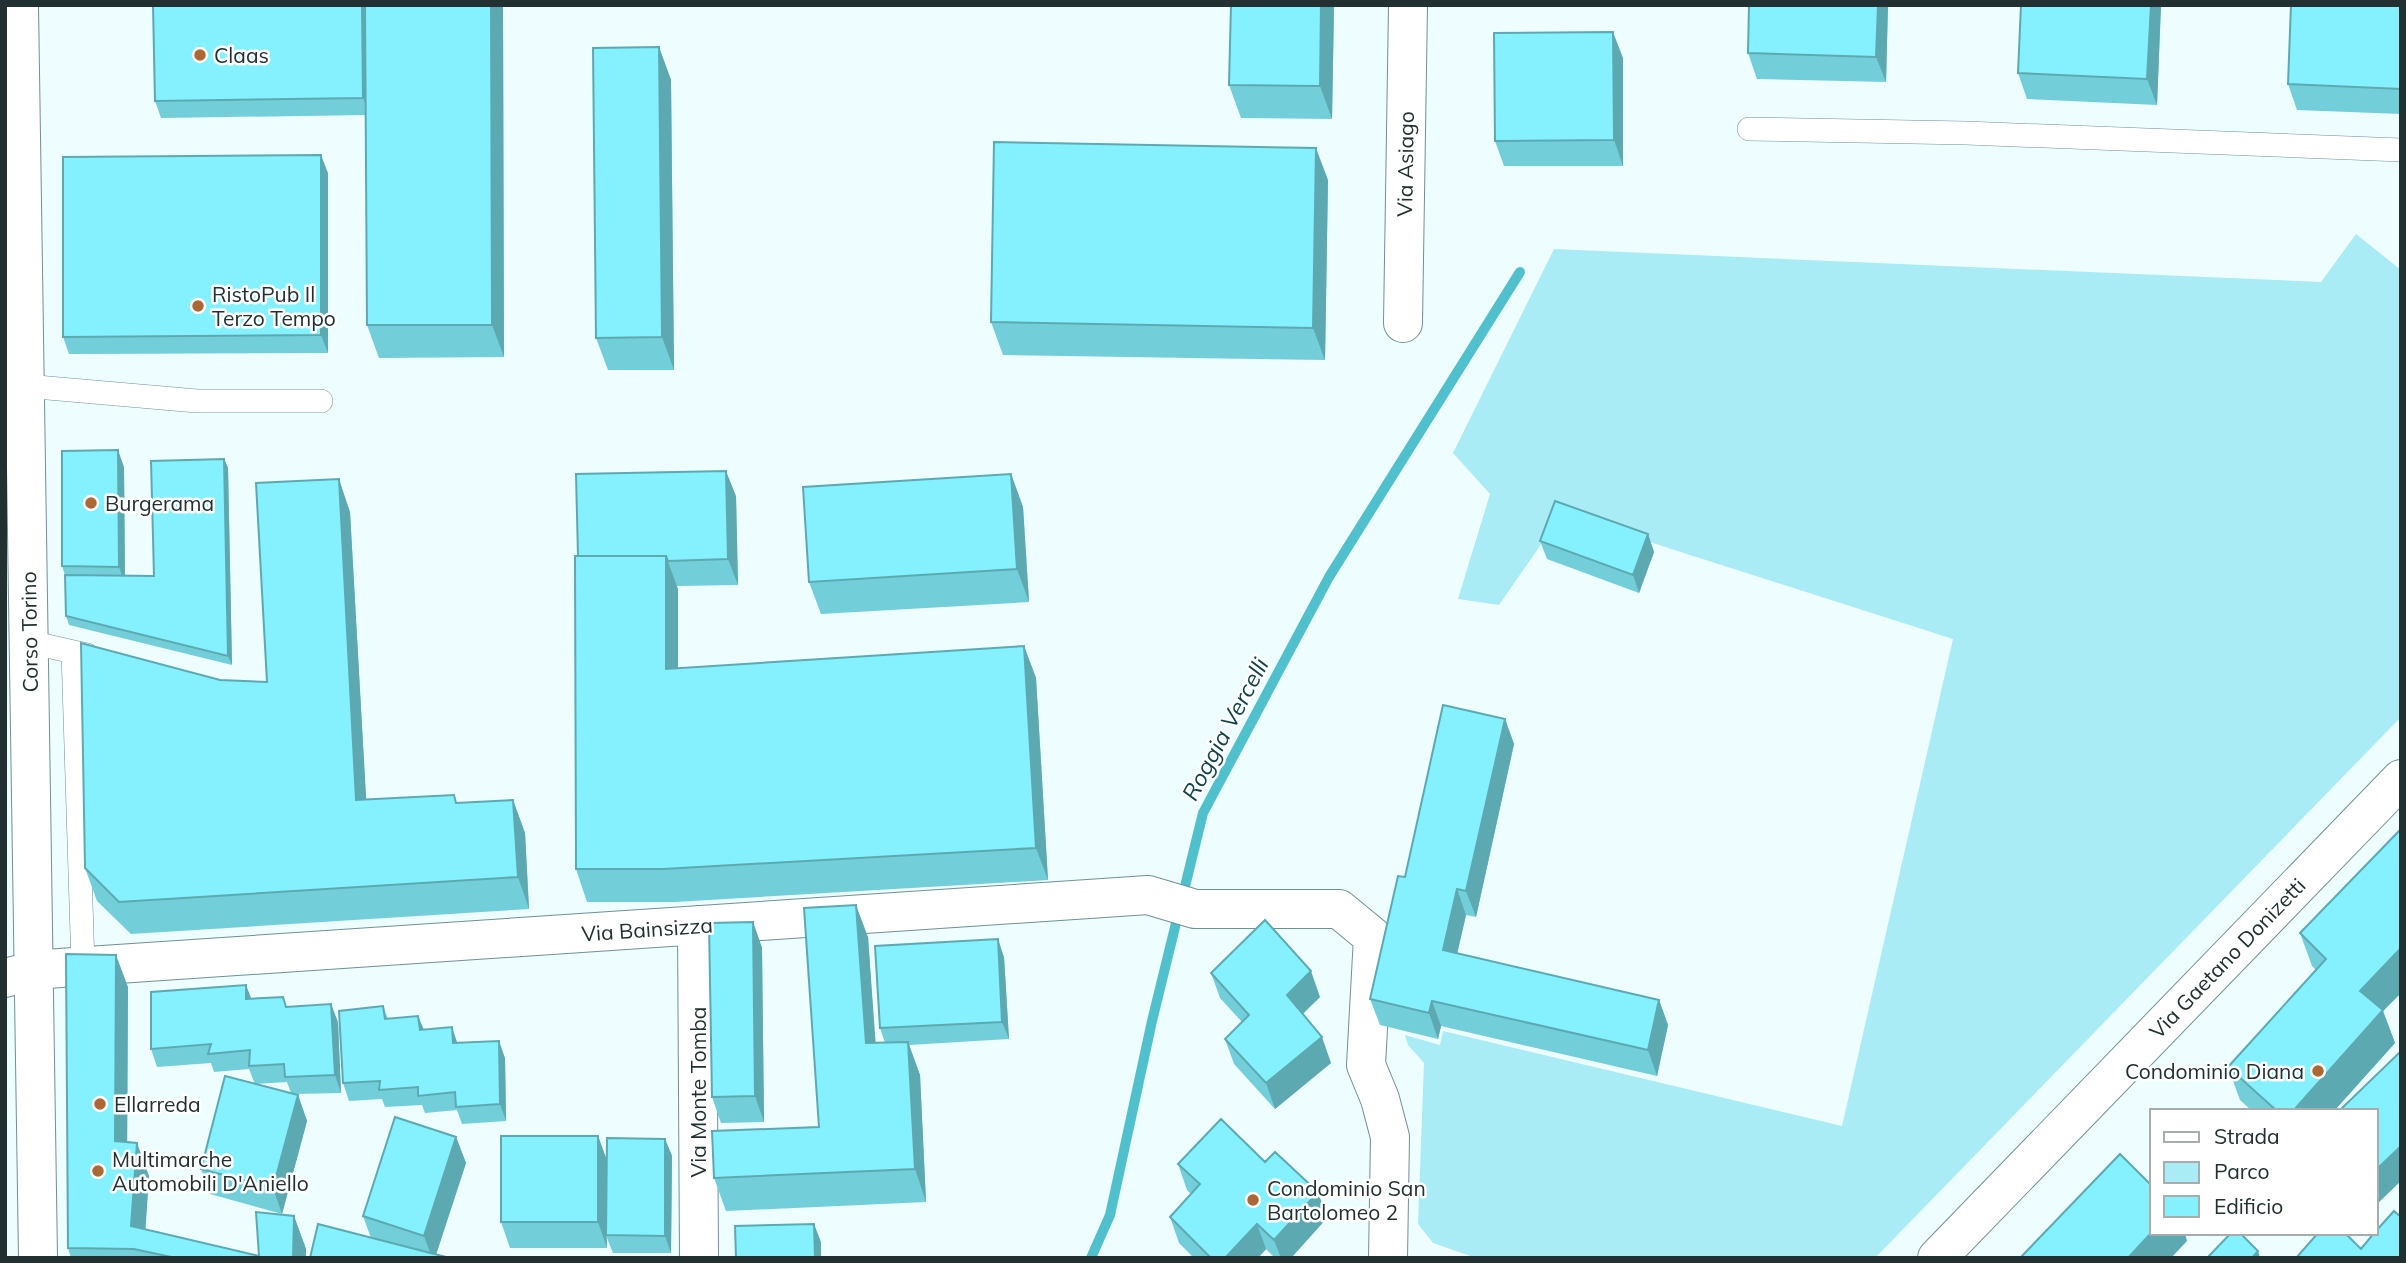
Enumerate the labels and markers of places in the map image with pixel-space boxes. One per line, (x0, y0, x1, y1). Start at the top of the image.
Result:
place label: Claas (214, 42, 269, 68)
marker: Claas (192, 47, 208, 63)
place label: RistoPub Il Terzo Tempo (212, 281, 336, 331)
marker: RistoPub Il Terzo Tempo (190, 298, 206, 314)
place label: Burgerama (105, 490, 214, 516)
marker: Burgerama (83, 495, 99, 511)
place label: Condominio Diana (2125, 1058, 2304, 1084)
marker: Condominio Diana (2310, 1063, 2326, 1079)
place label: Ellarreda (114, 1091, 201, 1117)
marker: Ellarreda (92, 1096, 108, 1112)
place label: Multimarche Automobili D'Aniello (112, 1146, 309, 1196)
marker: Multimarche Automobili D'Aniello (90, 1163, 106, 1179)
place label: Condominio San Bartolomeo 2 (1267, 1175, 1426, 1225)
marker: Condominio San Bartolomeo 2 (1245, 1192, 1261, 1208)

